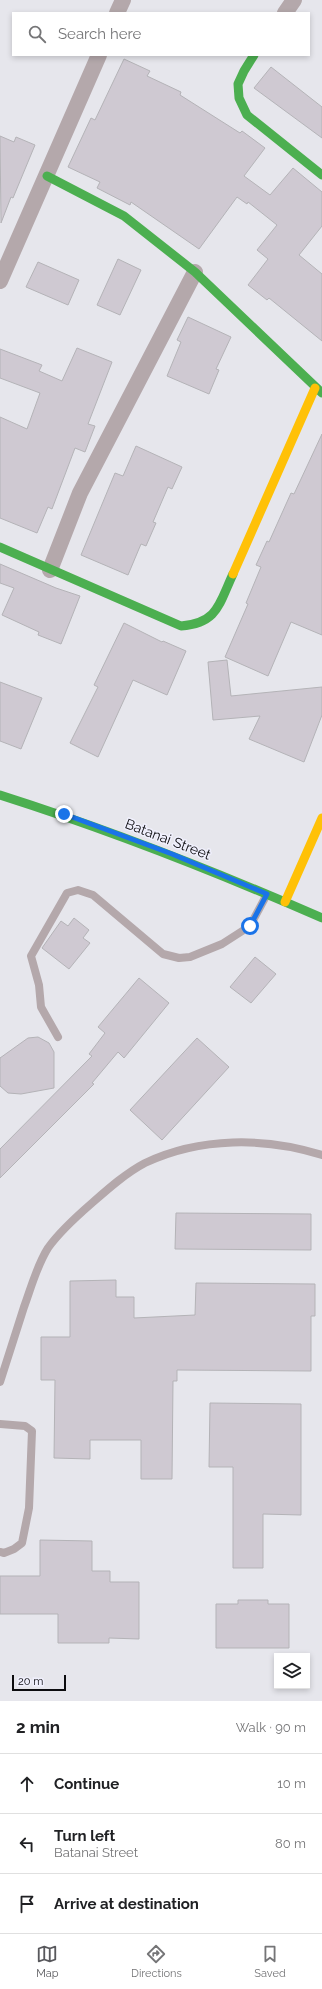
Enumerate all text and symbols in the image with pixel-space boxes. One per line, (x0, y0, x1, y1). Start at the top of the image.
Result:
search box (12, 12, 310, 56)
icon: search (26, 23, 48, 45)
text: Search here (58, 25, 141, 43)
route end (55, 805, 73, 823)
street label: Batanai Street (123, 815, 213, 863)
route start (241, 917, 259, 935)
map controls (274, 1653, 310, 1689)
button: layers (274, 1653, 310, 1689)
scale bar (12, 1673, 66, 1692)
text: 20 m (18, 1675, 43, 1688)
text: 2 min (16, 1717, 60, 1737)
text: Walk · 90 m (236, 1720, 306, 1735)
icon: ahead (16, 1773, 38, 1795)
text: Continue (54, 1775, 119, 1793)
text: 10 m (277, 1776, 306, 1791)
text: Turn left (54, 1827, 115, 1845)
icon: left (16, 1833, 38, 1855)
text: 80 m (275, 1836, 306, 1851)
text: Batanai Street (54, 1845, 138, 1860)
icon: arrive (16, 1893, 38, 1915)
text: Arrive at destination (54, 1895, 199, 1913)
tab: Map (36, 1943, 59, 1980)
tab: Directions (131, 1943, 182, 1980)
tab: Saved (254, 1943, 286, 1980)

